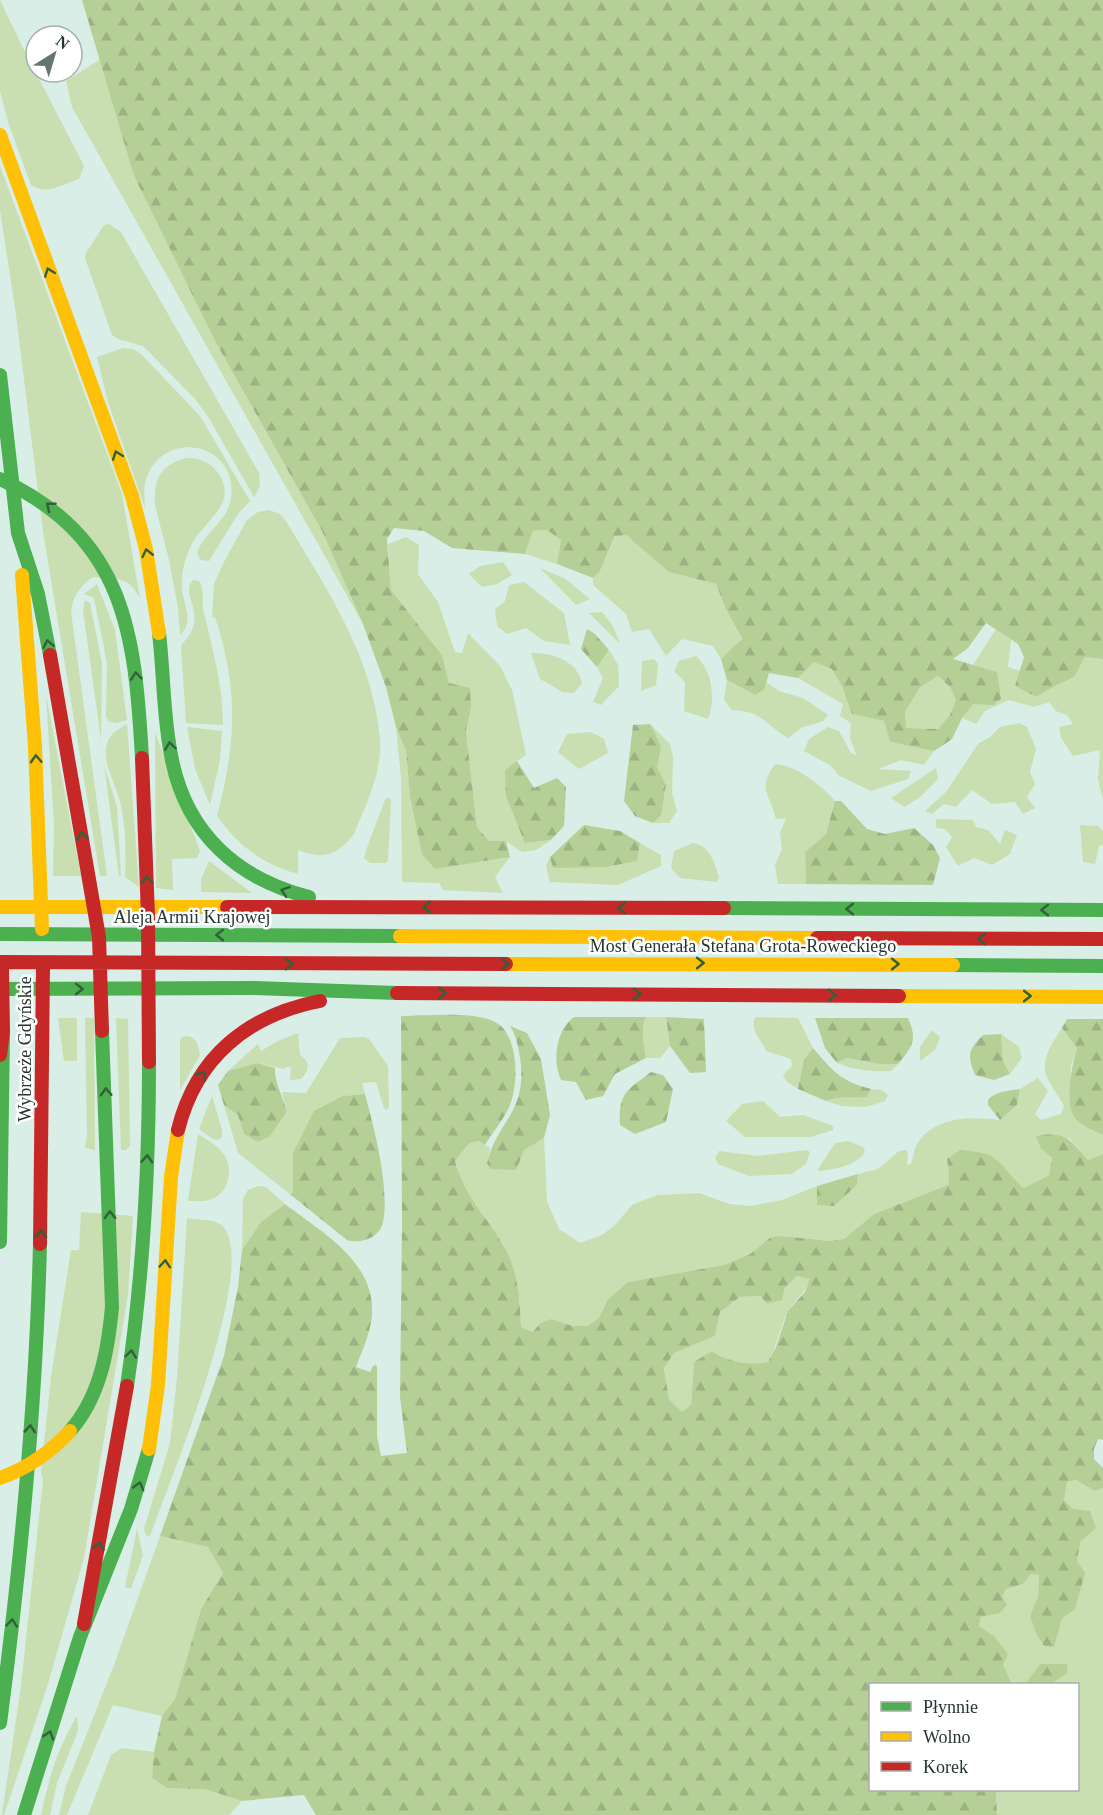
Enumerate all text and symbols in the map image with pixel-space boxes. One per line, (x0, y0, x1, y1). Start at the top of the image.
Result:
north arrow (24, 24, 84, 84)
text: N (53, 32, 73, 53)
one-way arrow (44, 267, 56, 278)
one-way arrow (112, 450, 124, 461)
one-way arrow (46, 503, 57, 514)
one-way arrow (141, 548, 154, 558)
one-way arrow (42, 639, 55, 649)
one-way arrow (130, 671, 143, 680)
one-way arrow (164, 742, 176, 751)
one-way arrow (29, 754, 42, 763)
one-way arrow (77, 831, 89, 841)
one-way arrow (141, 876, 153, 885)
one-way arrow (280, 885, 291, 898)
one-way arrow (423, 901, 432, 913)
one-way arrow (618, 902, 627, 914)
one-way arrow (845, 903, 854, 915)
one-way arrow (1040, 904, 1049, 916)
street label: Aleja Armii Krajowej (114, 907, 270, 927)
one-way arrow (216, 929, 225, 941)
one-way arrow (977, 933, 986, 945)
street label: Most Generała Stefana Grota-Roweckiego (590, 936, 896, 956)
one-way arrow (285, 957, 294, 970)
one-way arrow (696, 957, 705, 969)
one-way arrow (501, 958, 510, 970)
one-way arrow (891, 958, 900, 970)
street label: Wybrzeże Gdyńskie (15, 976, 35, 1122)
one-way arrow (75, 983, 84, 995)
one-way arrow (438, 987, 447, 999)
one-way arrow (633, 988, 642, 1000)
one-way arrow (828, 989, 837, 1001)
one-way arrow (1023, 990, 1032, 1002)
one-way arrow (195, 1070, 206, 1081)
one-way arrow (99, 1088, 112, 1097)
one-way arrow (141, 1155, 154, 1164)
one-way arrow (104, 1211, 116, 1220)
one-way arrow (34, 1230, 47, 1239)
one-way arrow (159, 1259, 172, 1268)
one-way arrow (125, 1349, 137, 1358)
one-way arrow (23, 1424, 36, 1433)
one-way arrow (132, 1481, 144, 1492)
one-way arrow (92, 1541, 105, 1551)
one-way arrow (5, 1619, 18, 1628)
legend (869, 1683, 1079, 1791)
text: Płynnie (923, 1697, 978, 1717)
text: Wolno (923, 1727, 971, 1747)
one-way arrow (41, 1730, 54, 1741)
text: Korek (923, 1757, 968, 1777)

